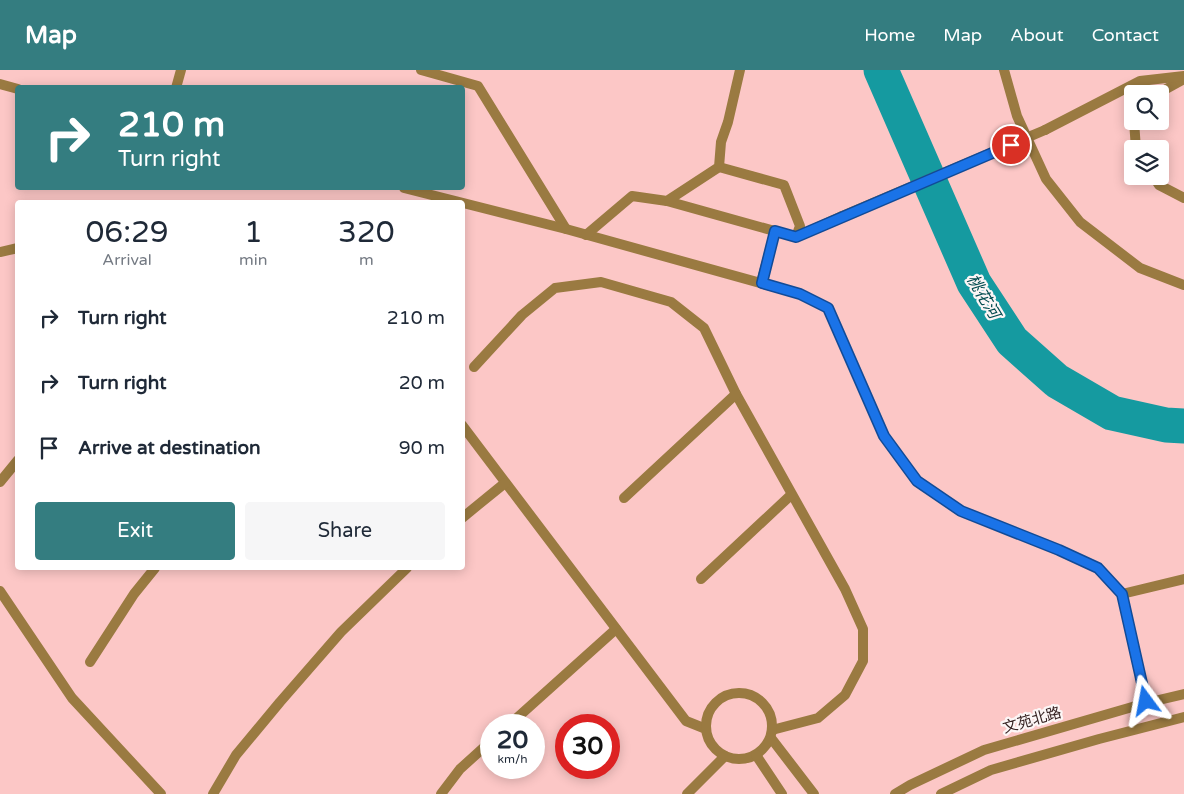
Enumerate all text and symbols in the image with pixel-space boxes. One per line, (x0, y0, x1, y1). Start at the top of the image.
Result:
text: Map (25, 21, 77, 50)
text: Home (864, 24, 915, 46)
text: Map (943, 24, 982, 46)
text: About (1010, 24, 1064, 46)
text: Contact (1092, 24, 1159, 46)
map controls (1124, 85, 1169, 185)
button: search (1124, 85, 1169, 130)
text: 210 m (118, 104, 225, 146)
icon: right (35, 105, 100, 170)
pin (990, 124, 1032, 166)
icon: arrive (997, 131, 1025, 159)
button: layers (1124, 140, 1169, 185)
text: Turn right (118, 146, 220, 172)
text: 06:29 (85, 214, 169, 251)
text: 1 (244, 214, 263, 251)
text: 320 (338, 214, 395, 251)
text: Arrival (102, 250, 152, 270)
text: min (239, 250, 268, 270)
text: m (359, 250, 374, 270)
water label: 桃花河 (962, 271, 1006, 325)
icon: right (35, 304, 63, 332)
text: Turn right (78, 307, 166, 329)
text: 210 m (387, 307, 445, 329)
icon: right (35, 369, 63, 397)
text: Turn right (78, 372, 166, 394)
text: 20 m (399, 372, 445, 394)
icon: arrive (35, 434, 63, 462)
text: Arrive at destination (78, 437, 261, 459)
text: 90 m (399, 437, 445, 459)
button: Exit (35, 502, 235, 560)
button: Share (245, 502, 445, 560)
position arrow (1119, 674, 1171, 726)
street label: 文苑北路 (1001, 703, 1063, 737)
speed limit sign: 30 (555, 714, 620, 779)
text: 20 (497, 725, 528, 755)
text: km/h (497, 752, 528, 766)

